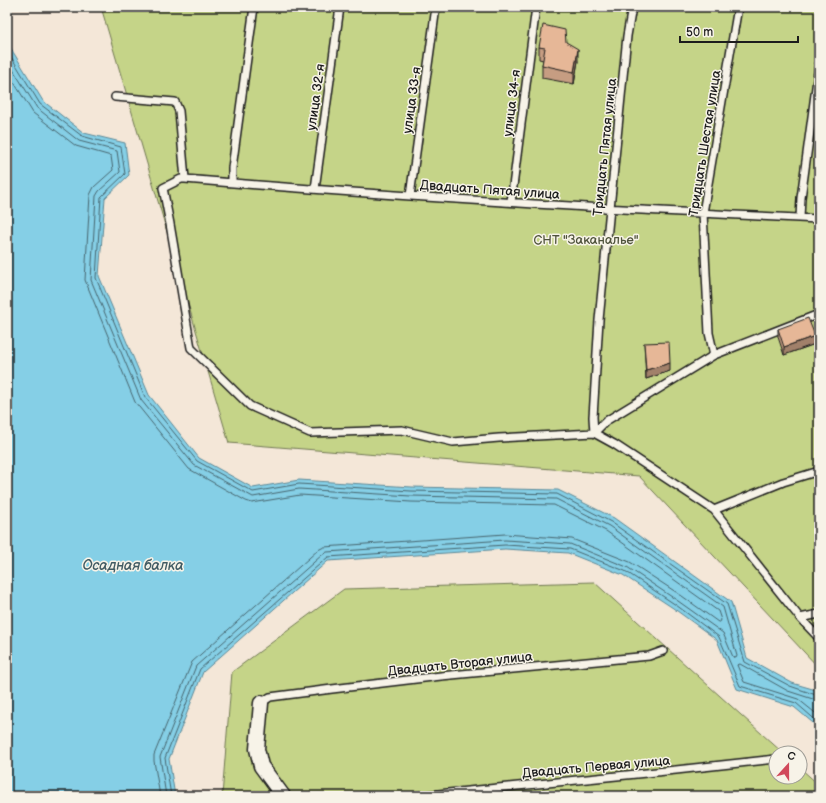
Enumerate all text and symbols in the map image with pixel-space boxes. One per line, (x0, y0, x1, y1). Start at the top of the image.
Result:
scale bar (680, 18, 798, 44)
text: 50 m (686, 25, 713, 40)
street label: улица 32-я (303, 63, 329, 131)
street label: улица 33-я (399, 66, 425, 135)
street label: улица 34-я (500, 69, 524, 138)
street label: Тридцать Шестая улица (686, 69, 724, 217)
street label: Тридцать Пятая улица (590, 77, 620, 217)
street label: Двадцать Пятая улица (420, 177, 561, 203)
park label: СНТ "Заканалье" (534, 232, 639, 248)
water label: Осадная балка (82, 557, 184, 574)
street label: Двадцать Вторая улица (387, 648, 534, 680)
north arrow (768, 745, 808, 785)
text: С (786, 749, 798, 764)
street label: Двадцать Первая улица (521, 753, 671, 781)

